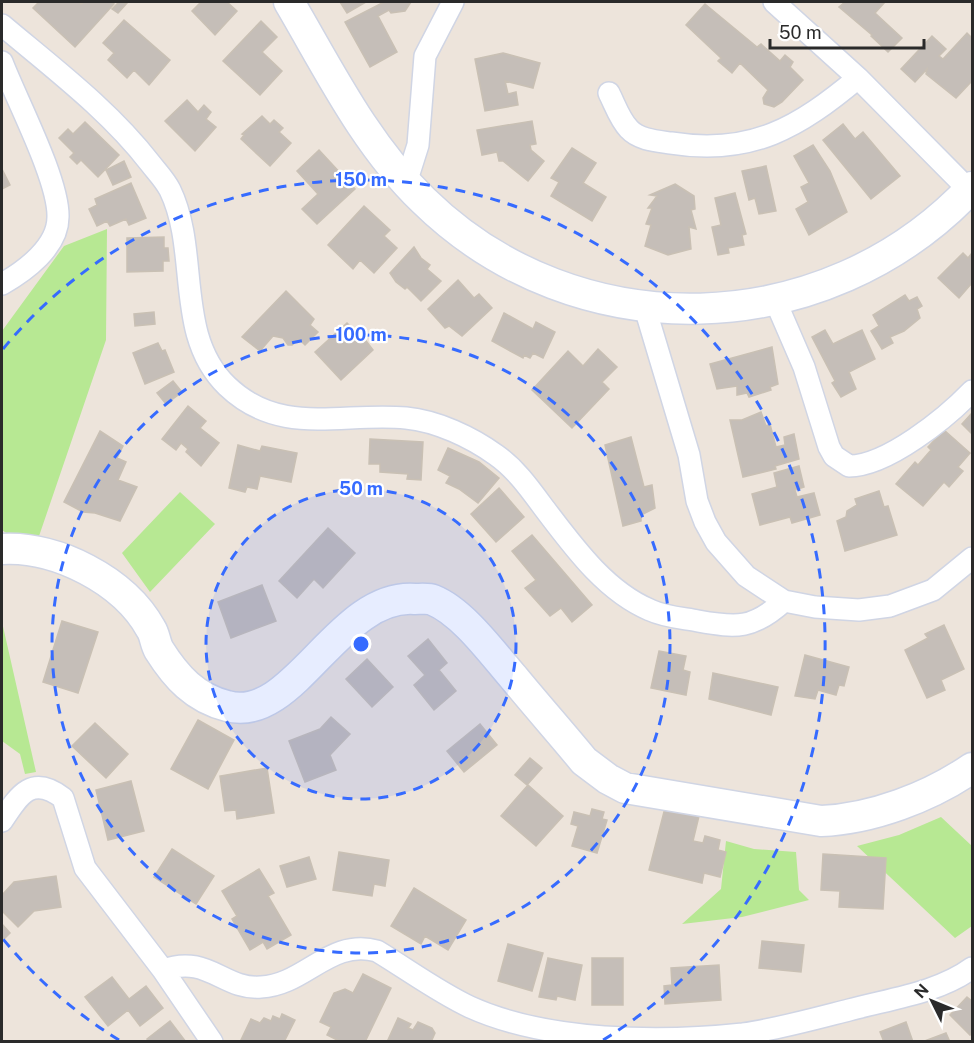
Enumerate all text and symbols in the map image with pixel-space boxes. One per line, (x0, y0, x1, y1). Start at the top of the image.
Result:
scale bar (770, 12, 924, 50)
text: 50 m (779, 22, 822, 43)
text: 150 m (335, 169, 387, 190)
text: 100 m (335, 324, 387, 345)
text: 50 m (339, 478, 383, 499)
centre of rings (351, 634, 371, 654)
north arrow (902, 971, 962, 1031)
text: N (910, 980, 933, 1002)

